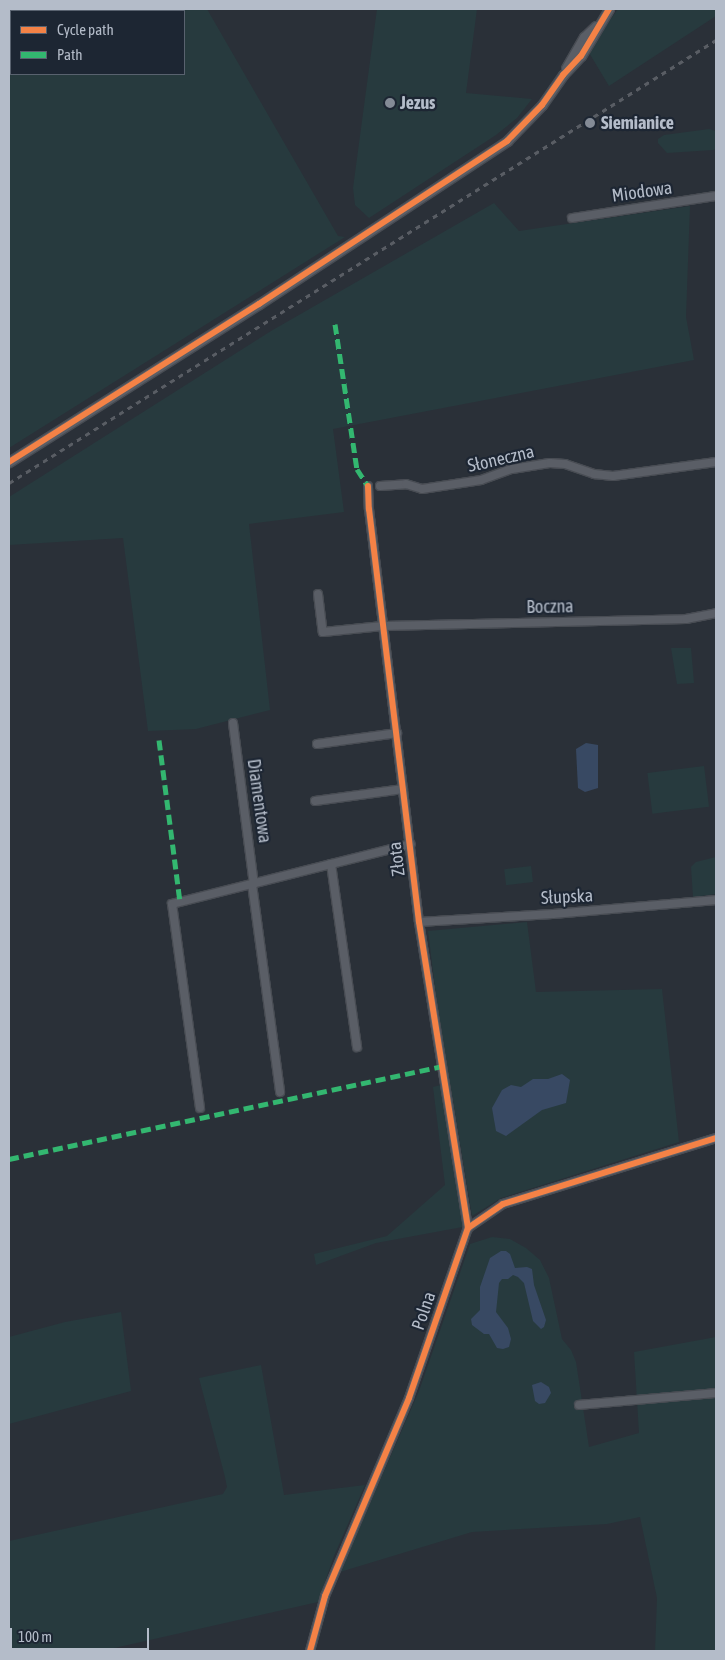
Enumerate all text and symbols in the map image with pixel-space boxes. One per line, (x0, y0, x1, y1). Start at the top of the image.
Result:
legend (10, 10, 185, 75)
text: Cycle path (57, 21, 114, 38)
text: Path (57, 46, 83, 63)
place label: Jezus (400, 92, 435, 114)
marker: Jezus (384, 97, 396, 109)
place label: Siemianice (601, 112, 674, 134)
marker: Siemianice (583, 116, 597, 130)
street label: Miodowa (611, 177, 673, 207)
street label: Słoneczna (466, 441, 536, 477)
street label: Boczna (526, 596, 574, 618)
street label: Diamentowa (242, 758, 276, 844)
street label: Złota (384, 840, 410, 878)
street label: Słupska (540, 885, 594, 909)
street label: Polna (407, 1289, 441, 1333)
scale bar (12, 1618, 151, 1650)
text: 100 m (18, 1628, 52, 1645)

